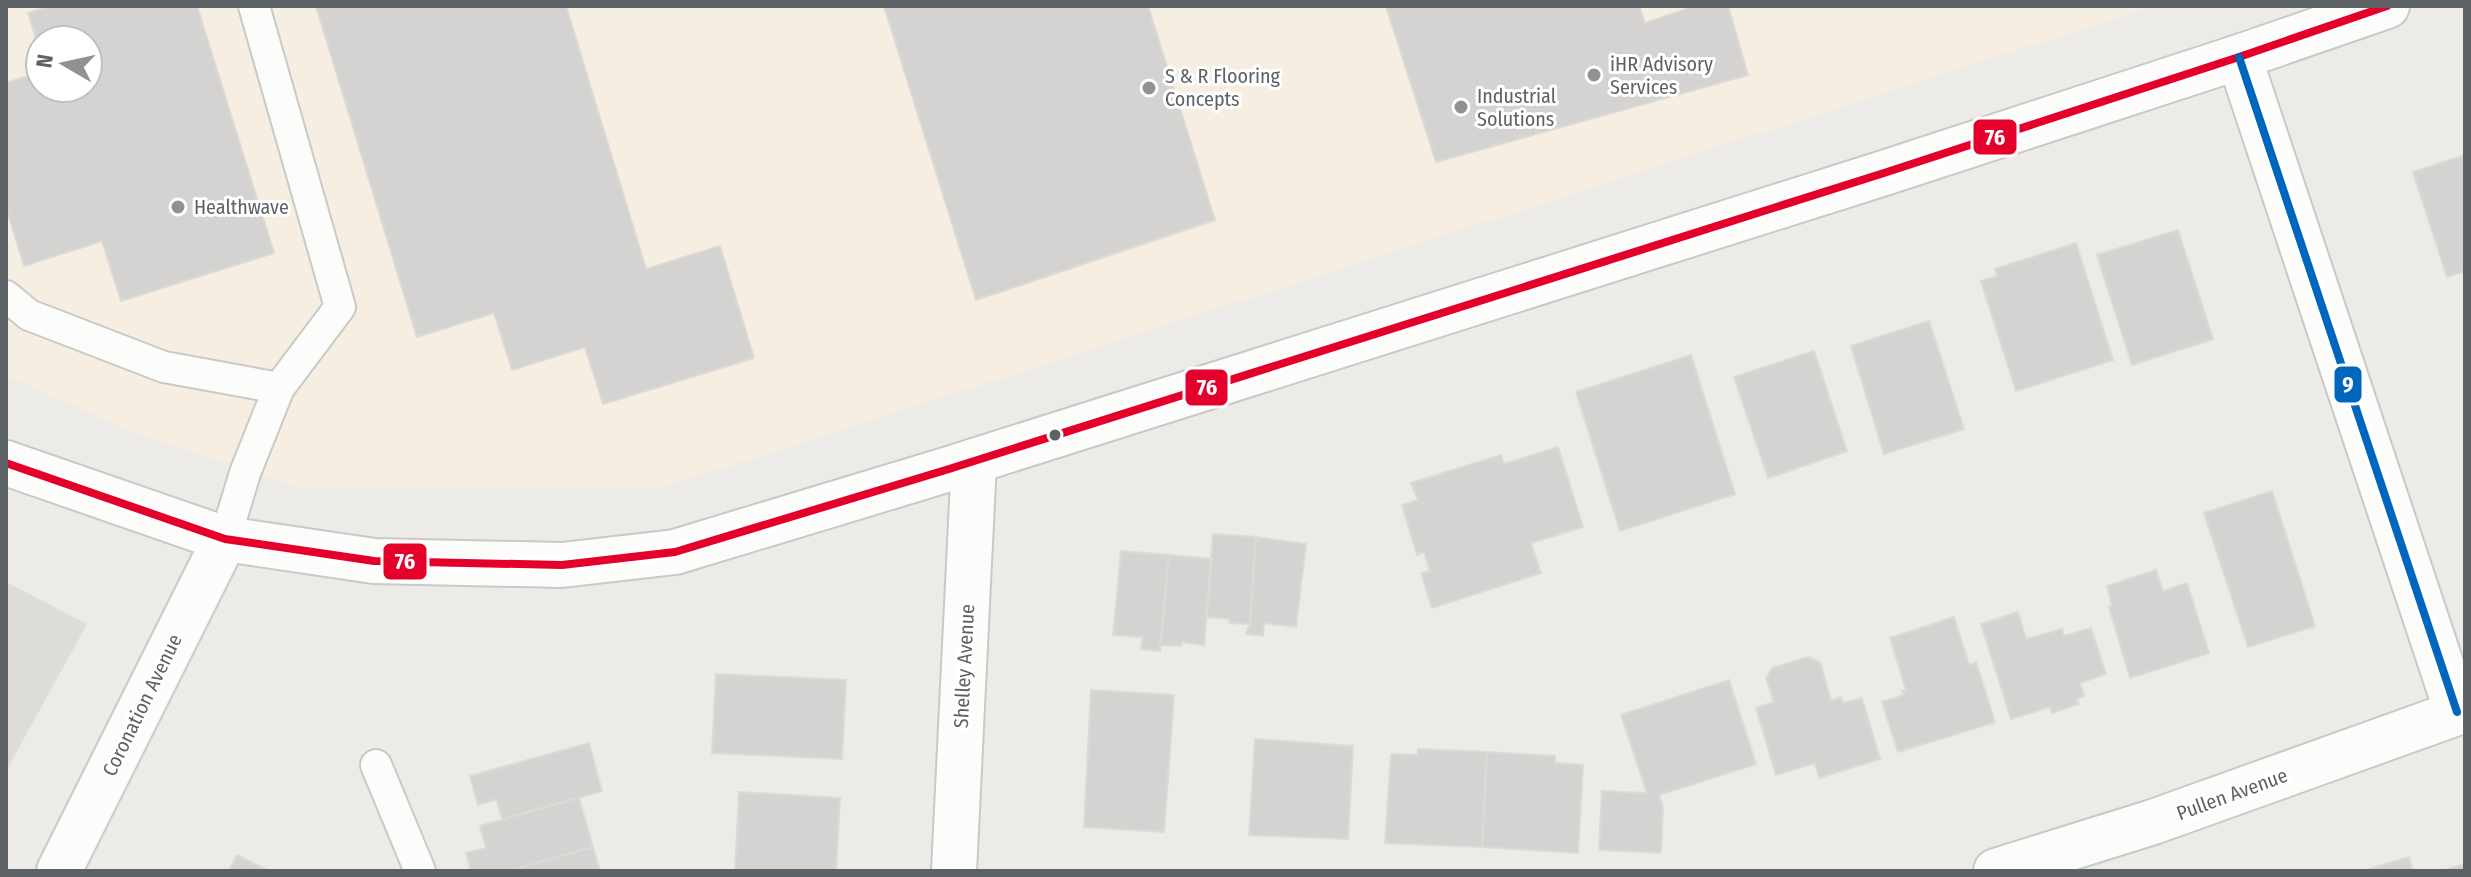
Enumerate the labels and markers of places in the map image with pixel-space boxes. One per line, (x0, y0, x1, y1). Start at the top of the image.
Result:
place label: iHR Advisory Services (1610, 52, 1713, 99)
place label: S & R Flooring Concepts (1165, 64, 1281, 111)
marker: iHR Advisory Services (1585, 66, 1603, 84)
marker: S & R Flooring Concepts (1140, 79, 1158, 97)
place label: Industrial Solutions (1477, 84, 1556, 131)
marker: Industrial Solutions (1452, 98, 1470, 116)
place label: Healthwave (194, 195, 289, 219)
marker: Healthwave (169, 198, 187, 216)
unlabelled marker (1047, 427, 1063, 443)

